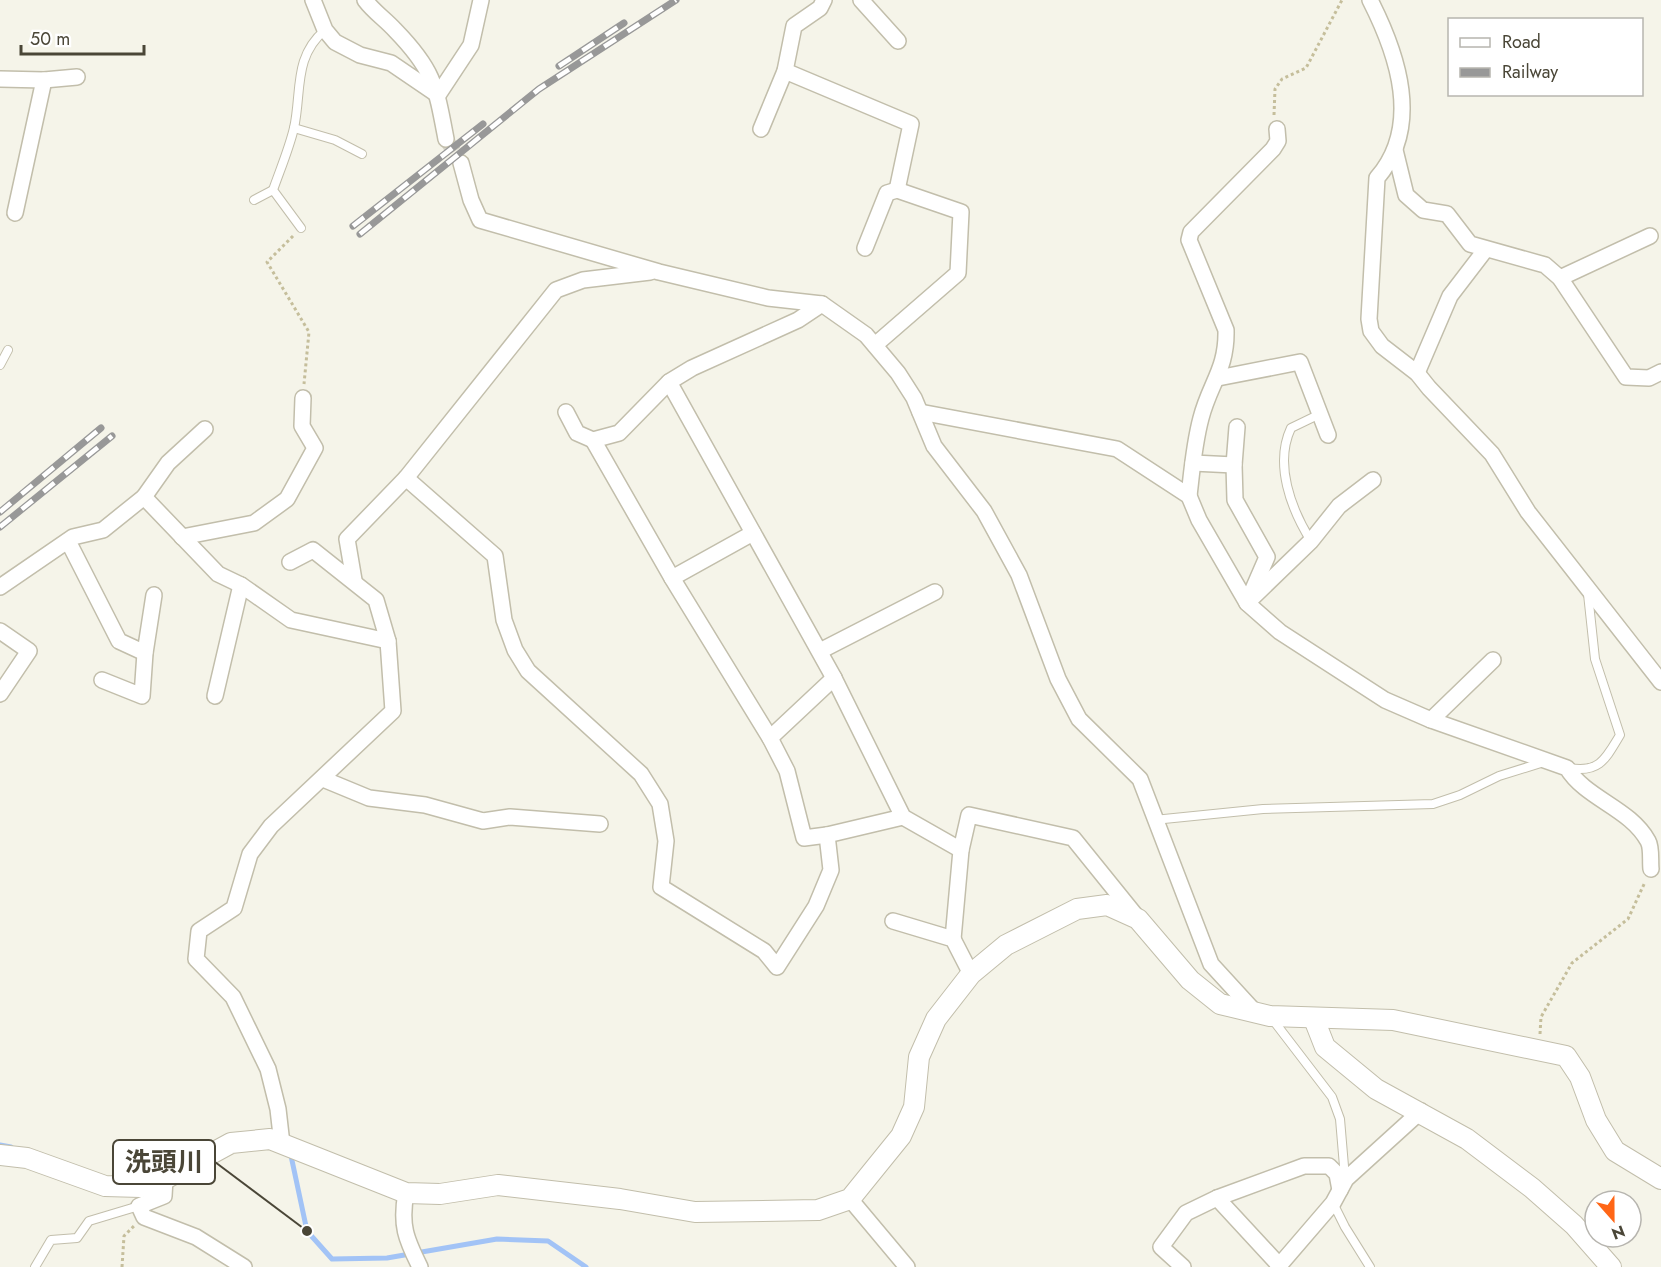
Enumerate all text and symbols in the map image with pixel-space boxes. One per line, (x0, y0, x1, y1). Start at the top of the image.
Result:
scale bar (21, 18, 144, 56)
legend (1448, 18, 1643, 96)
text: 50 m (30, 26, 70, 52)
text: Road (1502, 29, 1541, 55)
text: Railway (1502, 59, 1558, 85)
callout: 洗頭川 (113, 1140, 215, 1184)
text: 洗頭川 (125, 1143, 203, 1181)
north arrow (1583, 1189, 1643, 1249)
text: N (1608, 1220, 1628, 1246)

